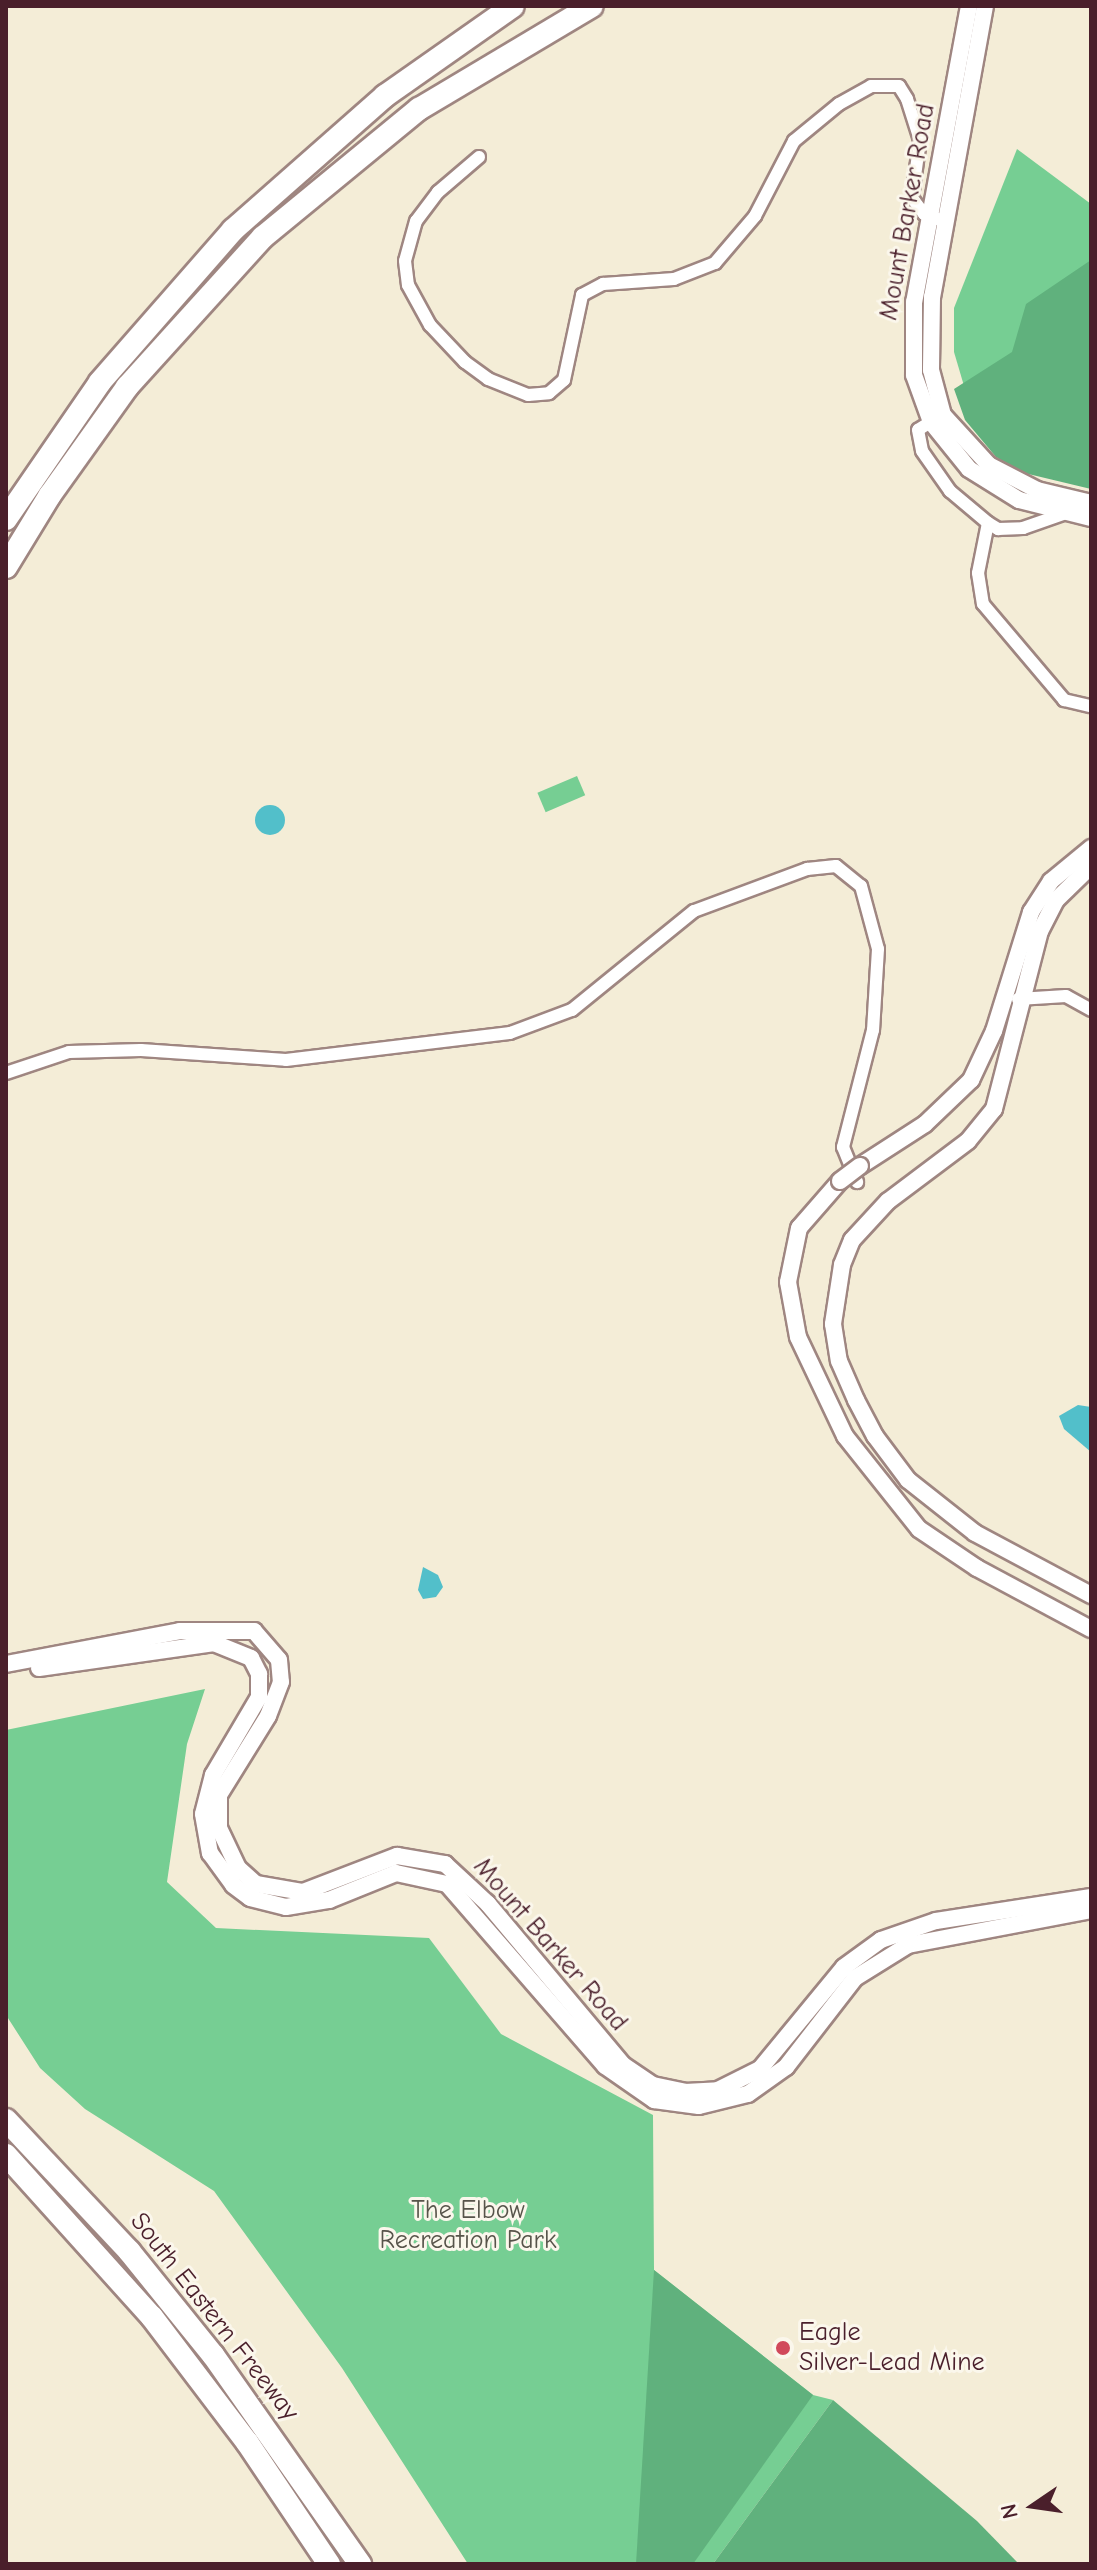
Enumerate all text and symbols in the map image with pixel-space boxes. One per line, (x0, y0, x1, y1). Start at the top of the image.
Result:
street label: Mount Barker Road (874, 101, 942, 323)
street label: Mount Barker Road (466, 1852, 634, 2038)
park label: The Elbow Recreation Park (380, 2195, 556, 2256)
street label: South Eastern Freeway (123, 2207, 305, 2427)
place label: Eagle Silver-Lead Mine (799, 2317, 985, 2378)
marker: Eagle Silver-Lead Mine (774, 2339, 792, 2357)
north arrow (993, 2466, 1073, 2546)
text: N (995, 2501, 1024, 2521)

